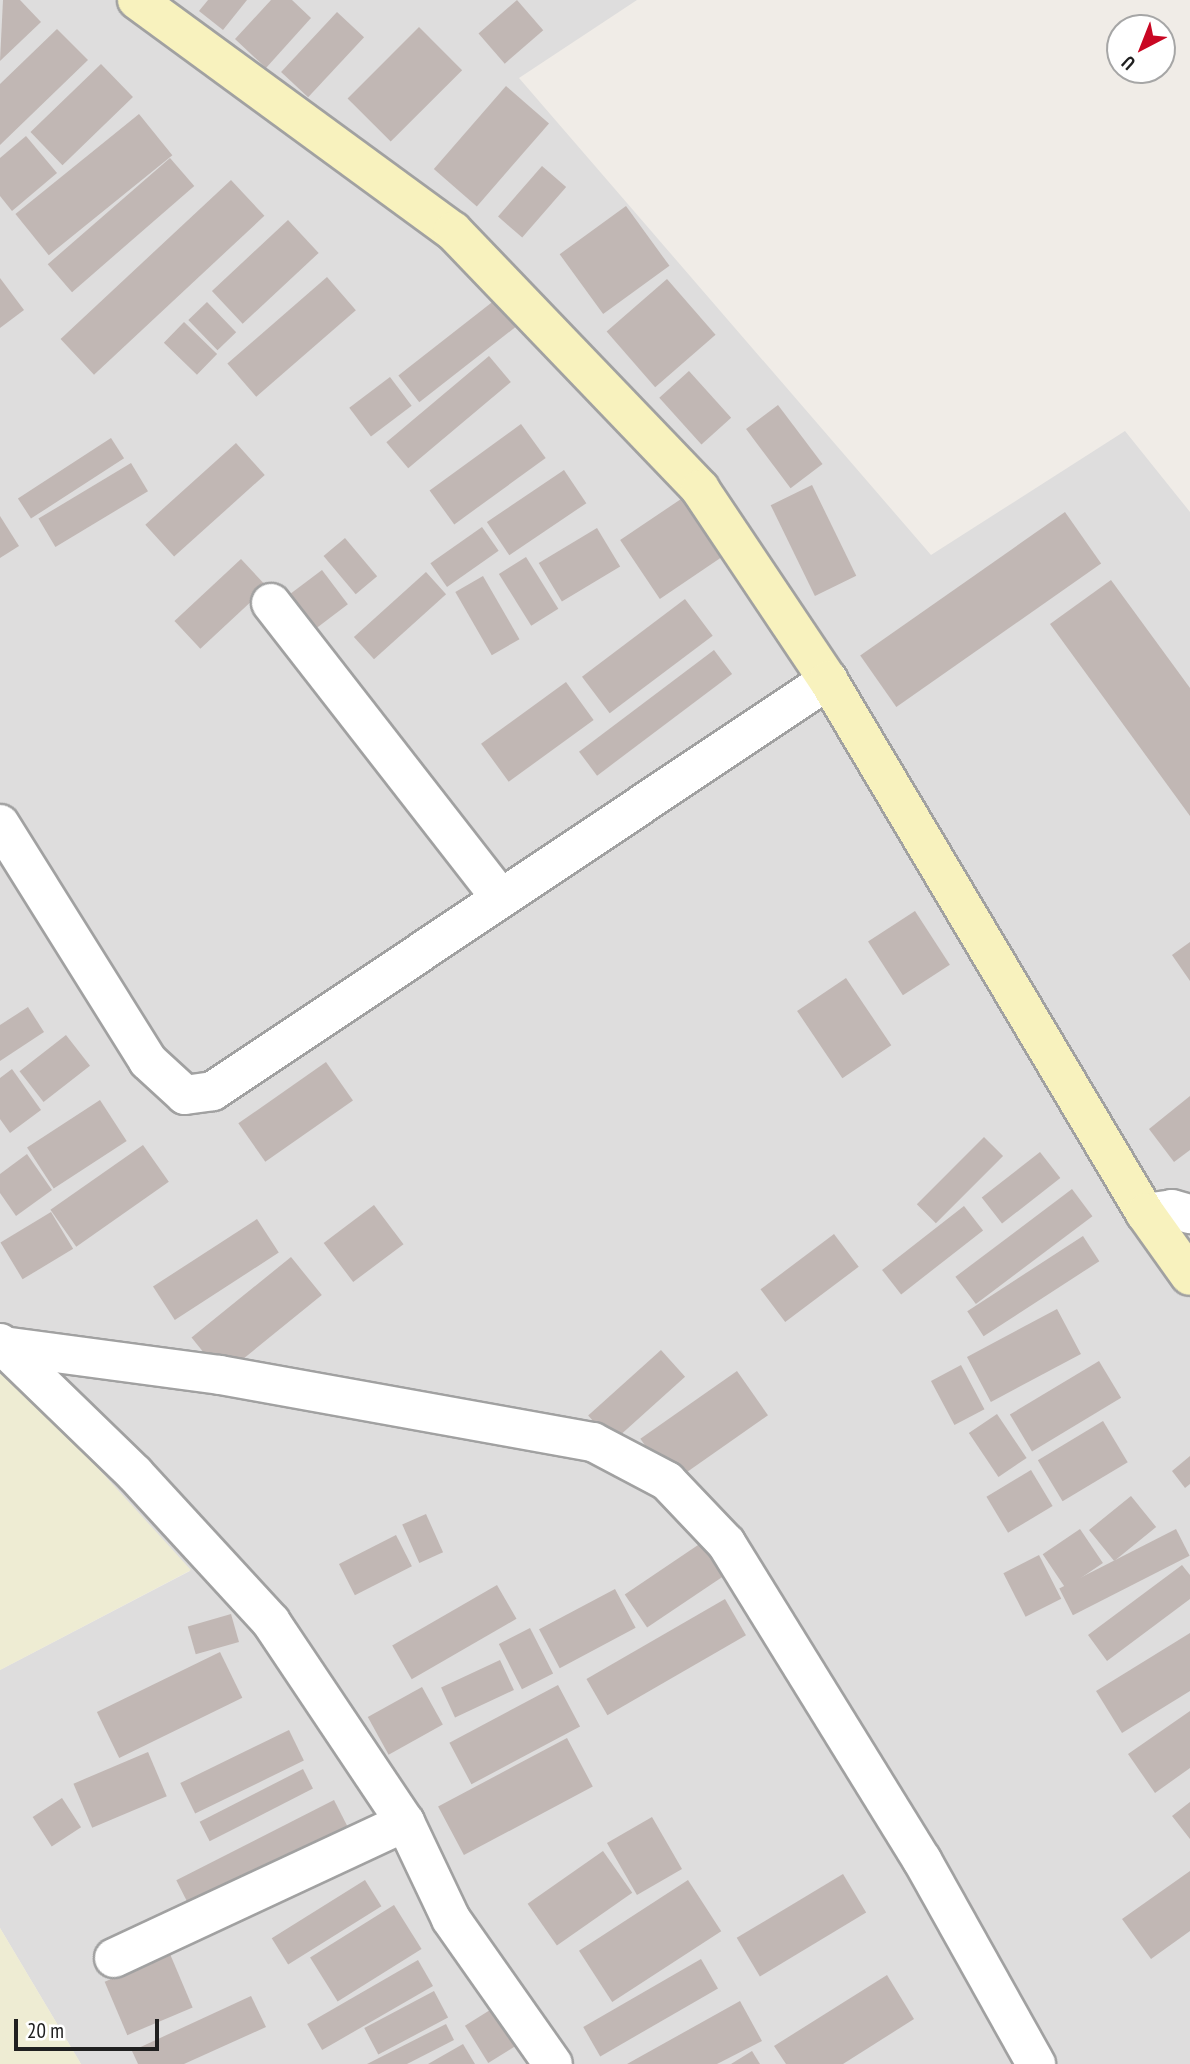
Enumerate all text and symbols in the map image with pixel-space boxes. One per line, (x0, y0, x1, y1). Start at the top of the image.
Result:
north arrow (1106, 14, 1176, 84)
text: U (1117, 51, 1140, 75)
scale bar (18, 2004, 163, 2048)
text: 20 m (27, 2017, 64, 2044)

